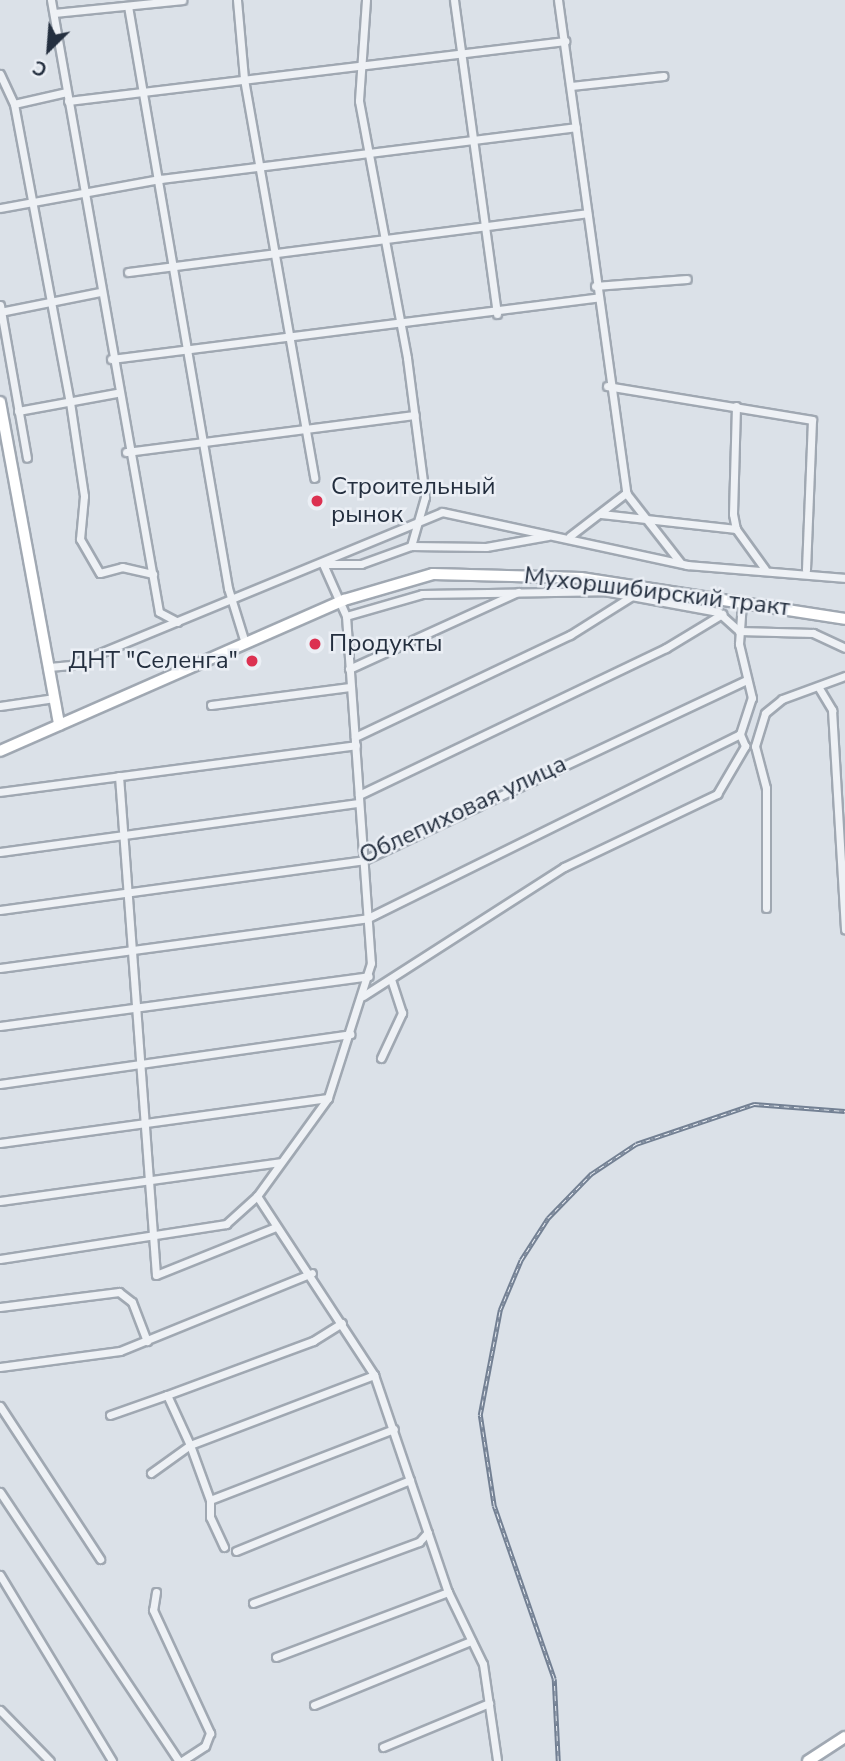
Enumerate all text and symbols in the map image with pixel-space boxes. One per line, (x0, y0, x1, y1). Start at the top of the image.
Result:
north arrow (14, 14, 84, 84)
text: С (29, 54, 51, 83)
place label: Строительный рынок (331, 473, 496, 529)
marker: Строительный рынок (309, 493, 325, 509)
street label: Мухоршибирский тракт (522, 561, 792, 623)
place label: Продукты (329, 630, 443, 658)
marker: Продукты (307, 636, 323, 652)
place label: ДНТ "Селенга" (69, 647, 238, 675)
marker: ДНТ "Селенга" (244, 653, 260, 669)
street label: Облепиховая улица (355, 749, 571, 871)

